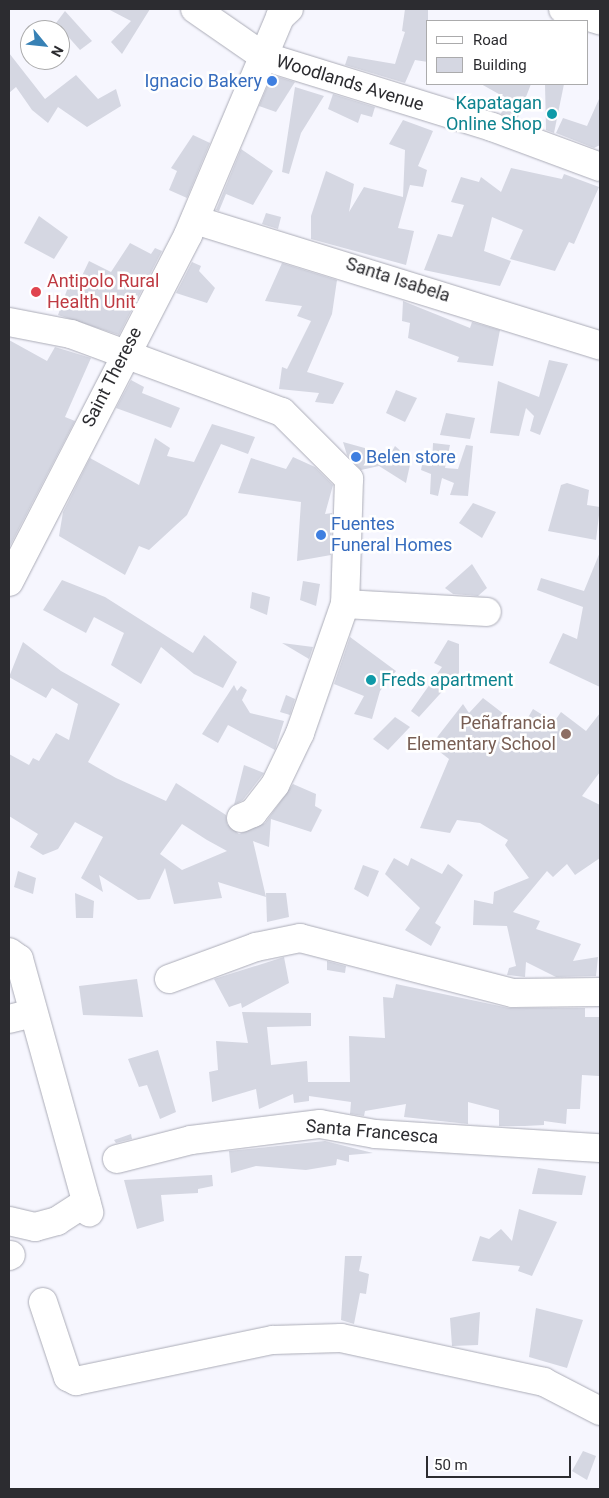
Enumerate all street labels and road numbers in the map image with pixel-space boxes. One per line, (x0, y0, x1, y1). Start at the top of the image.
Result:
street label: Woodlands Avenue (274, 50, 426, 116)
street label: Santa Isabela (343, 253, 453, 307)
street label: Saint Therese (77, 323, 147, 431)
street label: Santa Francesca (305, 1115, 439, 1149)

